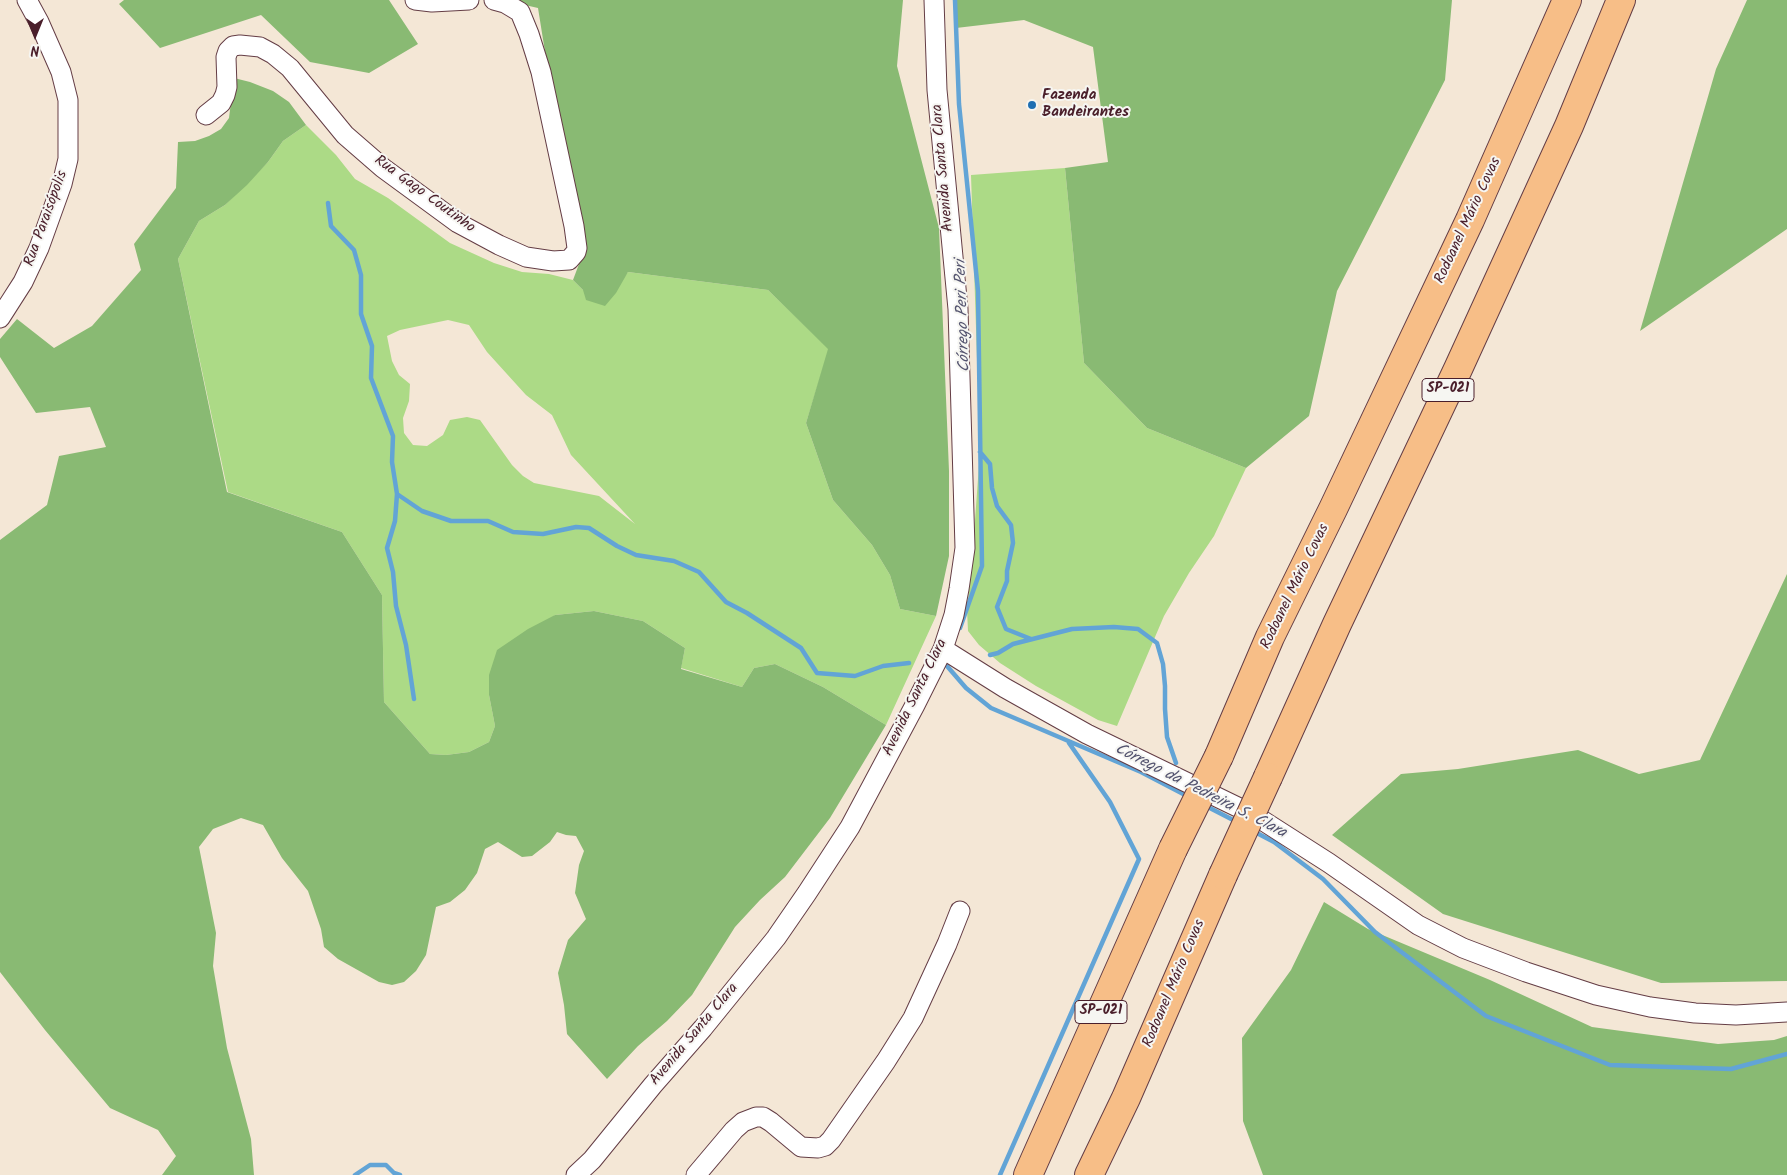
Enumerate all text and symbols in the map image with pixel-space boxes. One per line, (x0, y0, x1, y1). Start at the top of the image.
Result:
north arrow (10, 10, 60, 60)
text: N (31, 39, 39, 61)
place label: Fazenda Bandeirantes (1042, 87, 1129, 122)
marker: Fazenda Bandeirantes (1026, 99, 1038, 111)
street label: Avenida Santa Clara (929, 104, 959, 232)
street label: Rua Gago Coutinho (370, 152, 478, 238)
street label: Rodoanel Mário Covas (1432, 155, 1506, 287)
street label: Rua Paraisópolis (21, 169, 73, 269)
water label: Córrego Peri Peri (952, 260, 976, 372)
road number: SP-021 (1422, 378, 1474, 402)
street label: Rodoanel Mário Covas (1258, 521, 1334, 653)
street label: Avenida Santa Clara (880, 637, 952, 759)
water label: Córrego da Pedreira S. Clara (1111, 740, 1289, 844)
street label: Rodoanel Mário Covas (1140, 917, 1210, 1051)
street label: Avenida Santa Clara (647, 980, 743, 1090)
road number: SP-021 (1075, 1000, 1127, 1024)

